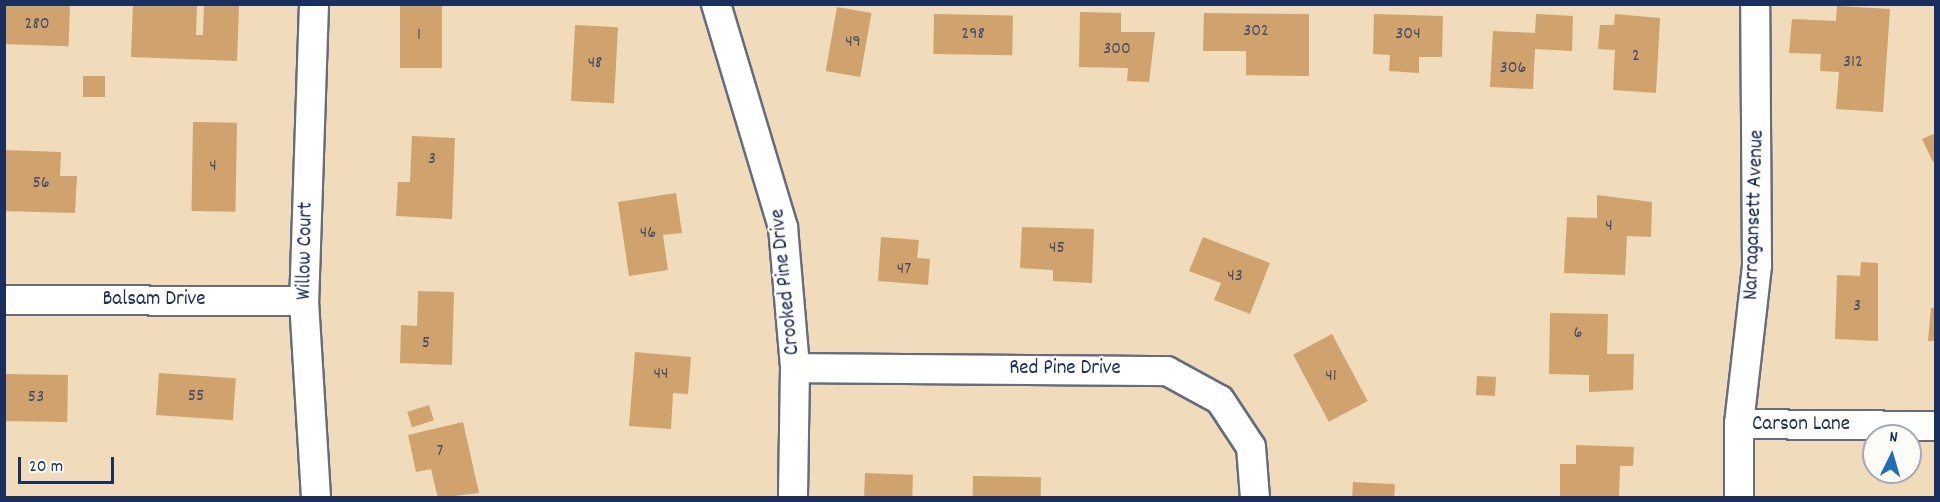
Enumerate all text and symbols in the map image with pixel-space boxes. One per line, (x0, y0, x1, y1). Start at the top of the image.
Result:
house number: 280 (25, 14, 49, 36)
house number: 302 (1243, 21, 1269, 43)
house number: 298 (961, 24, 985, 46)
house number: 304 (1395, 24, 1421, 46)
house number: 1 (417, 25, 421, 47)
house number: 49 (845, 32, 861, 54)
house number: 300 (1103, 39, 1131, 61)
house number: 2 (1632, 46, 1640, 68)
house number: 312 (1843, 52, 1863, 74)
house number: 48 (588, 53, 602, 75)
house number: 306 (1500, 58, 1526, 80)
street label: Narragansett Avenue (1739, 129, 1771, 301)
house number: 3 (428, 149, 436, 171)
house number: 4 (209, 156, 217, 178)
house number: 56 (32, 173, 50, 195)
street label: Willow Court (293, 202, 319, 300)
street label: Crooked Pine Drive (766, 208, 806, 356)
house number: 4 (1605, 216, 1613, 238)
house number: 46 (640, 223, 656, 245)
house number: 45 (1049, 238, 1065, 260)
house number: 47 (897, 259, 911, 281)
house number: 43 (1227, 266, 1243, 288)
street label: Balsam Drive (102, 287, 206, 313)
house number: 3 (1853, 296, 1861, 318)
house number: 6 (1574, 323, 1582, 345)
house number: 5 (422, 333, 430, 355)
street label: Red Pine Drive (1009, 356, 1121, 382)
house number: 44 (654, 364, 668, 386)
house number: 41 (1325, 366, 1337, 388)
house number: 55 (188, 386, 204, 408)
house number: 53 (28, 387, 44, 409)
street label: Carson Lane (1752, 412, 1850, 438)
north arrow (1862, 424, 1922, 484)
text: N (1888, 426, 1898, 449)
house number: 7 (437, 441, 443, 463)
scale bar (21, 445, 117, 483)
text: 20 m (29, 455, 63, 480)

